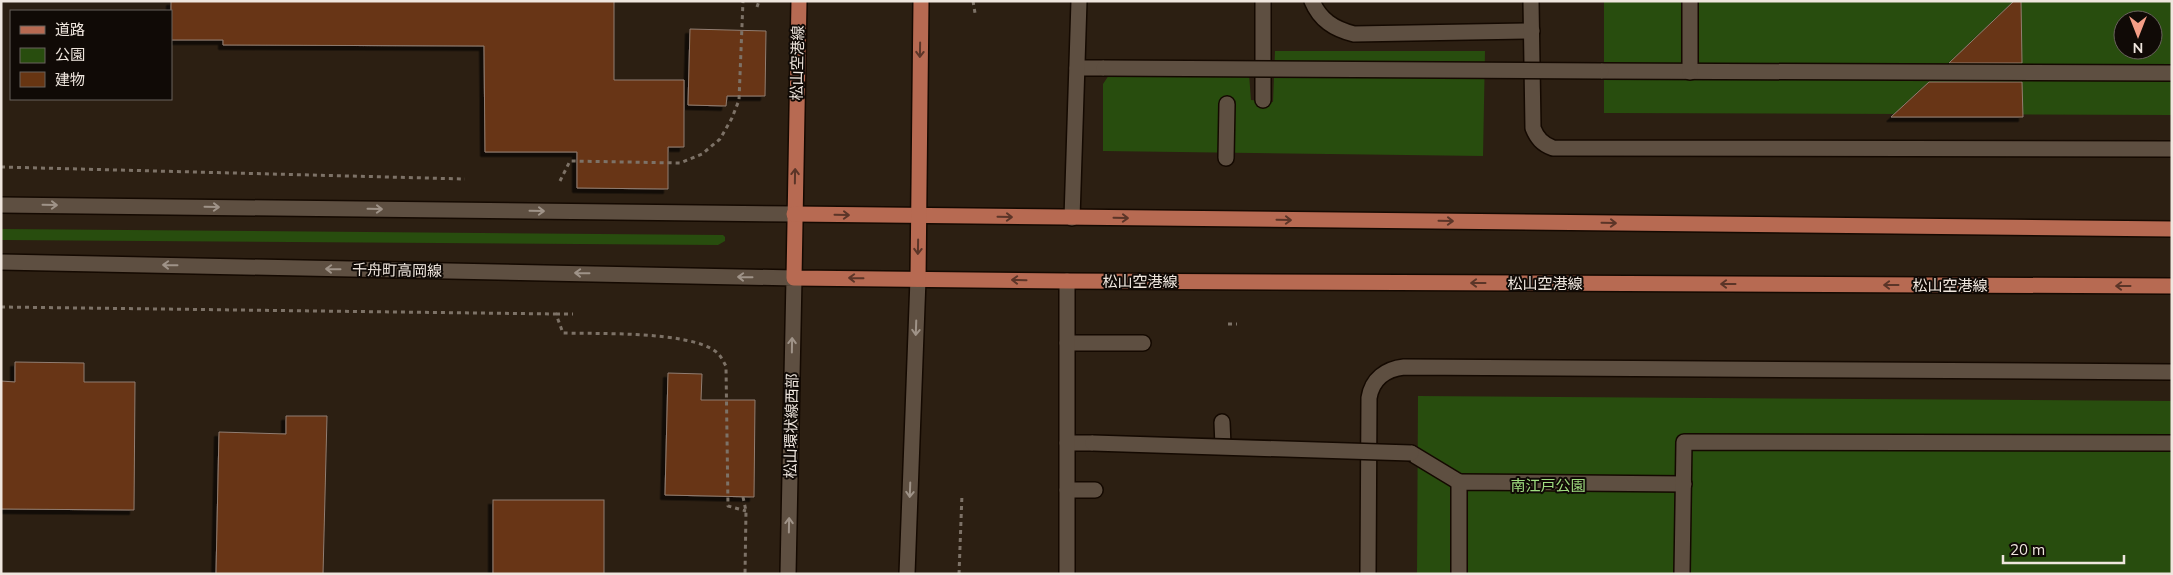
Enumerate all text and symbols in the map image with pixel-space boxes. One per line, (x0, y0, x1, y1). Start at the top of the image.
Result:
legend (10, 10, 172, 100)
north arrow (2113, 10, 2163, 60)
text: 道路 (55, 20, 85, 39)
street label: 松山空港線 (787, 25, 807, 101)
text: N (2133, 39, 2143, 57)
one-way arrow (916, 42, 925, 58)
text: 公園 (55, 45, 85, 64)
text: 建物 (55, 70, 85, 89)
one-way arrow (790, 169, 799, 185)
one-way arrow (42, 200, 58, 210)
one-way arrow (204, 202, 220, 212)
one-way arrow (366, 204, 383, 214)
one-way arrow (529, 206, 545, 216)
one-way arrow (834, 210, 850, 219)
one-way arrow (996, 212, 1013, 222)
one-way arrow (1112, 213, 1129, 223)
one-way arrow (1275, 215, 1291, 225)
one-way arrow (1438, 217, 1454, 226)
one-way arrow (1600, 218, 1616, 228)
one-way arrow (913, 239, 923, 255)
street label: 千舟町高岡線 (352, 260, 442, 280)
one-way arrow (162, 261, 178, 270)
one-way arrow (325, 264, 341, 273)
one-way arrow (575, 269, 591, 278)
one-way arrow (737, 272, 753, 281)
street label: 松山空港線 (1102, 272, 1178, 291)
one-way arrow (848, 273, 864, 283)
street label: 松山空港線 (1507, 274, 1583, 293)
one-way arrow (1011, 275, 1027, 285)
street label: 松山空港線 (1912, 276, 1988, 295)
one-way arrow (1470, 278, 1486, 288)
one-way arrow (1720, 279, 1736, 289)
one-way arrow (1883, 280, 1899, 290)
one-way arrow (2115, 281, 2132, 291)
one-way arrow (912, 319, 921, 335)
one-way arrow (788, 337, 797, 353)
street label: 松山環状線西部 (781, 373, 801, 479)
park label: 南江戸公園 (1510, 476, 1586, 495)
one-way arrow (906, 482, 915, 498)
one-way arrow (784, 517, 794, 534)
scale bar (2003, 532, 2124, 564)
text: 20 m (2010, 540, 2045, 559)

